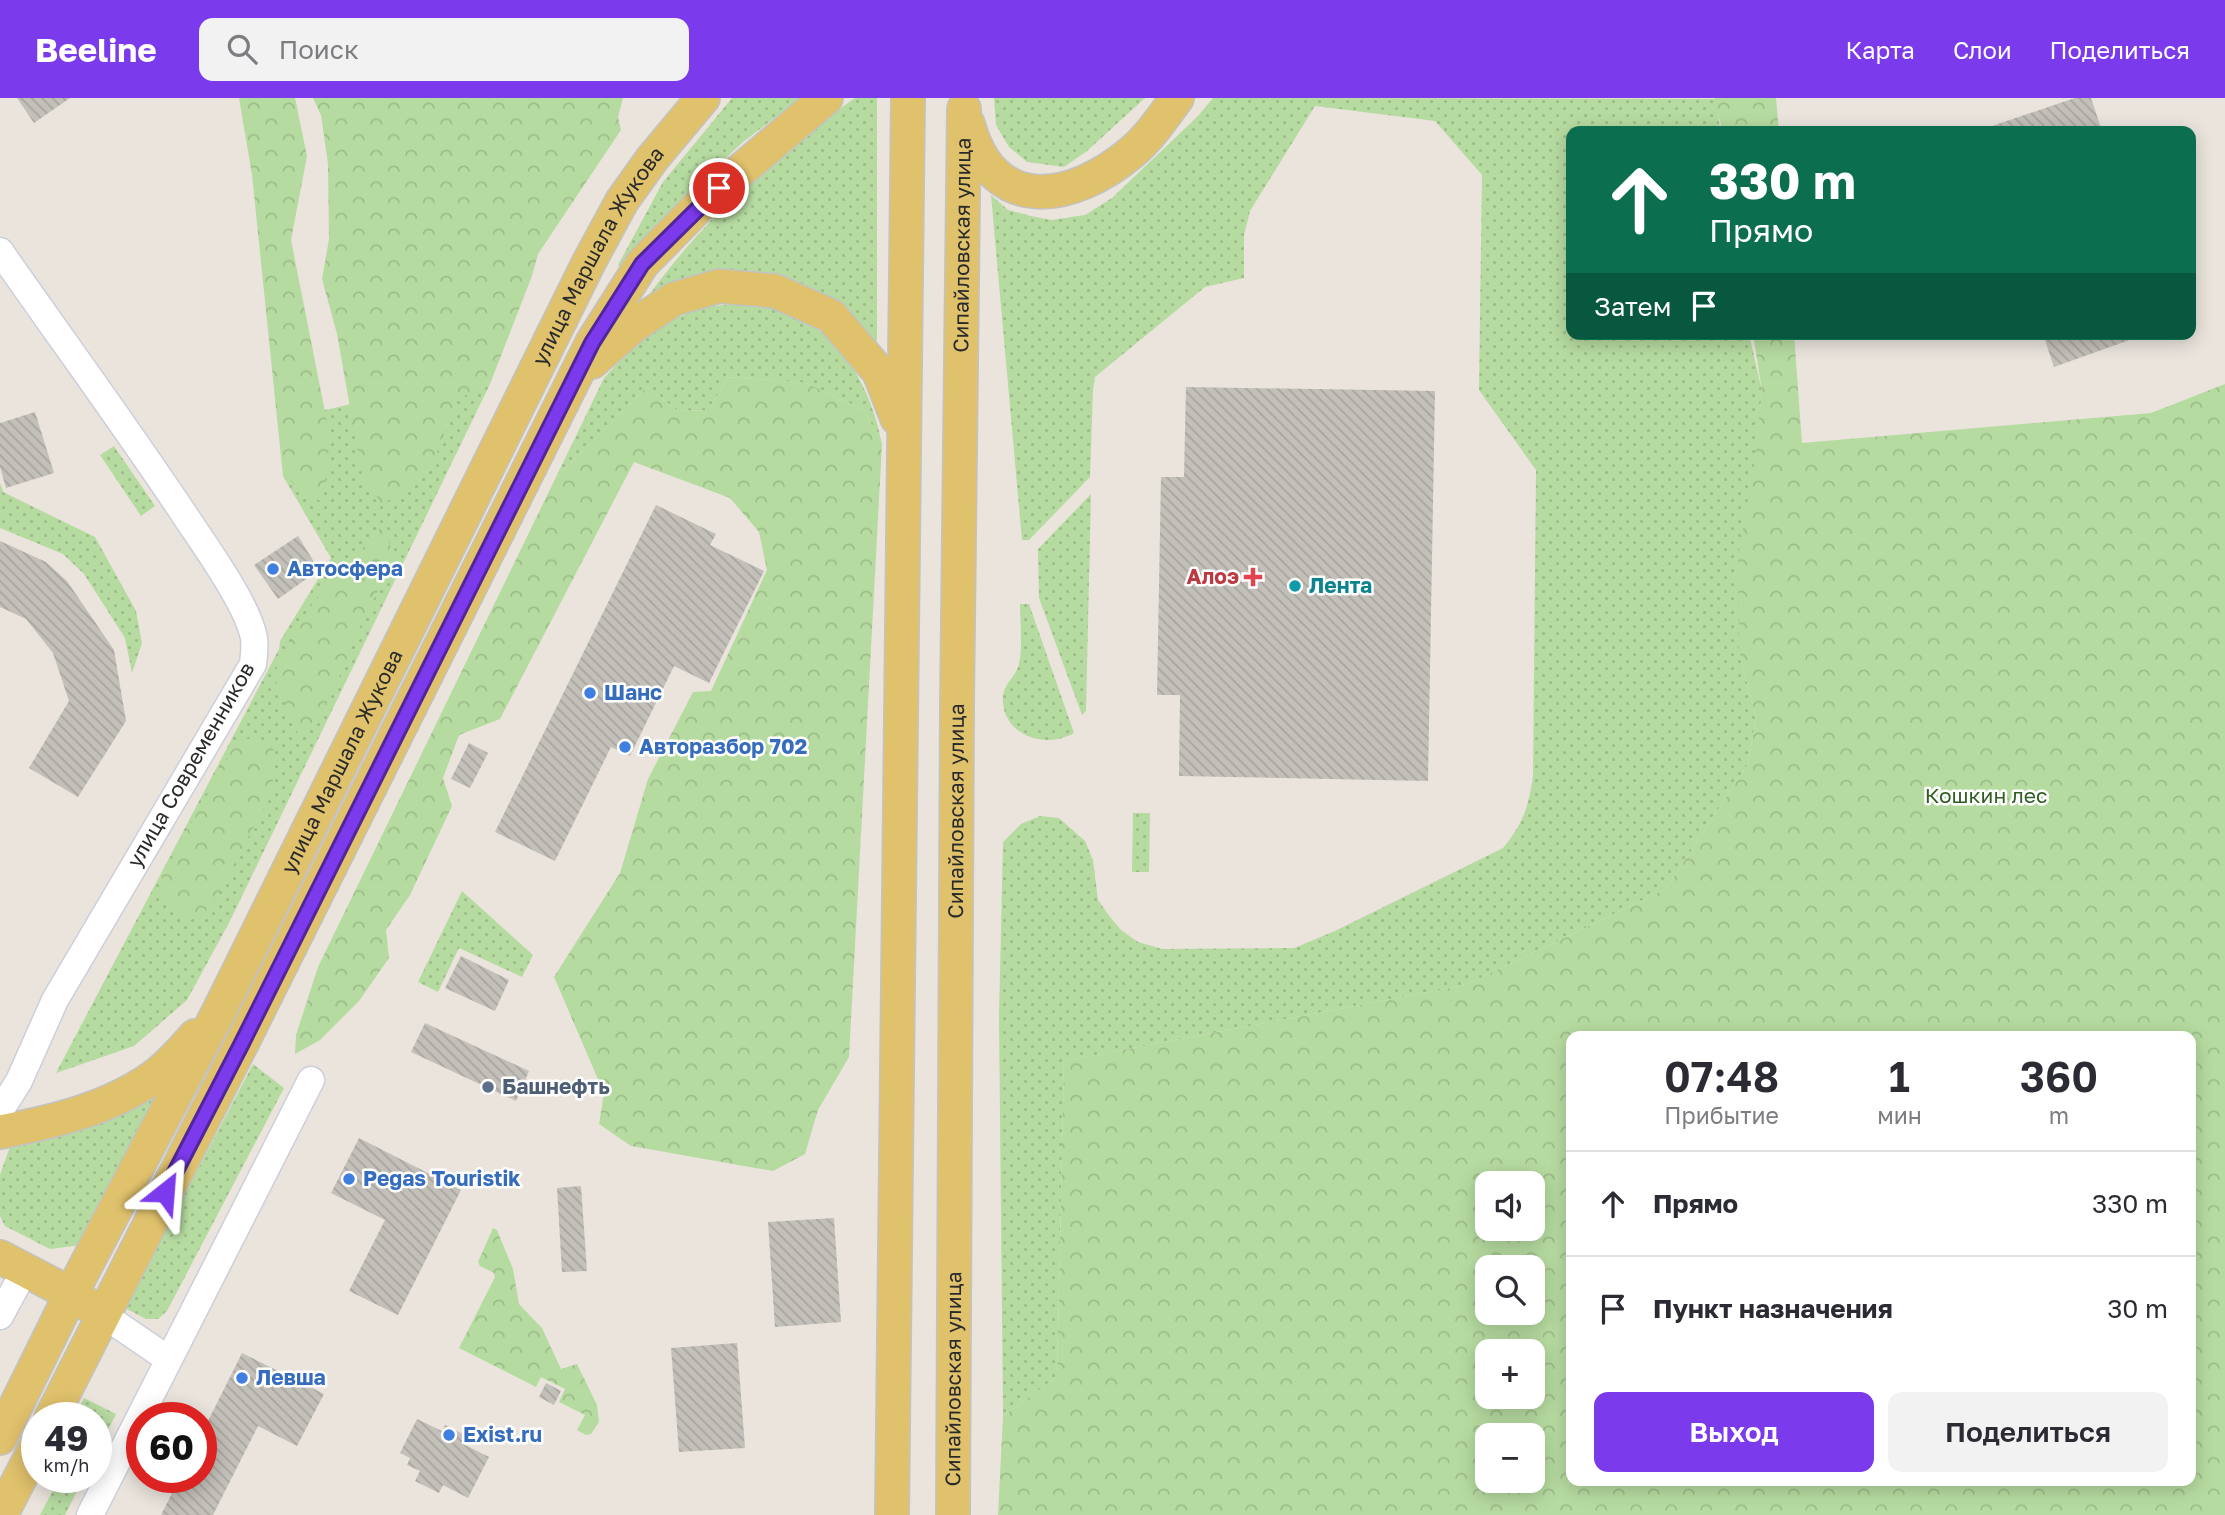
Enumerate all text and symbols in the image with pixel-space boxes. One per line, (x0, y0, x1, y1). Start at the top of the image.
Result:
search box (199, 18, 689, 81)
text: Beeline (35, 30, 157, 69)
icon: search (223, 30, 261, 68)
text: Поиск (279, 34, 359, 65)
text: Карта (1845, 35, 1915, 64)
text: Слои (1953, 35, 2012, 64)
text: Поделиться (2050, 35, 2190, 64)
street label: Сипайловская улица (947, 137, 976, 353)
street label: улица Маршала Жукова (526, 141, 669, 369)
text: 330 m (1709, 151, 1856, 210)
icon: ahead (1594, 154, 1685, 245)
pin (689, 158, 749, 218)
icon: arrive (700, 169, 738, 207)
text: Прямо (1709, 211, 1813, 249)
icon: arrive (1685, 287, 1723, 325)
text: Затем (1594, 291, 1671, 322)
place label: Автосфера (287, 555, 403, 581)
marker: Автосфера (265, 561, 281, 577)
place label: Алоэ (1186, 563, 1239, 589)
marker: Алоэ (1245, 569, 1261, 585)
place label: Лента (1309, 572, 1372, 598)
marker: Лента (1287, 578, 1303, 594)
street label: улица Маршала Жукова (275, 645, 408, 878)
street label: улица Современников (121, 657, 260, 872)
place label: Шанс (604, 679, 662, 705)
marker: Шанс (582, 685, 598, 701)
street label: Сипайловская улица (942, 703, 969, 919)
place label: Авторазбор 702 (639, 733, 808, 759)
marker: Авторазбор 702 (617, 739, 633, 755)
park label: Кошкин лес (1925, 782, 2047, 808)
text: 07:48 (1664, 1051, 1779, 1101)
text: 1 (1889, 1051, 1910, 1101)
text: 360 (2020, 1051, 2098, 1101)
place label: Башнефть (502, 1073, 610, 1099)
marker: Башнефть (480, 1079, 496, 1095)
text: Прибытие (1664, 1101, 1779, 1129)
text: мин (1877, 1101, 1922, 1129)
text: m (2049, 1101, 2069, 1129)
position arrow (128, 1155, 202, 1229)
place label: Pegas Touristik (363, 1165, 520, 1191)
marker: Pegas Touristik (341, 1171, 357, 1187)
map controls (1475, 1171, 1545, 1493)
button: sound (1475, 1171, 1545, 1241)
icon: ahead (1594, 1185, 1632, 1223)
text: Прямо (1653, 1188, 1738, 1219)
text: 330 m (2092, 1188, 2168, 1219)
button: search (1475, 1255, 1545, 1325)
street label: Сипайловская улица (939, 1271, 966, 1487)
icon: arrive (1594, 1290, 1632, 1328)
text: Пункт назначения (1653, 1293, 1893, 1324)
text: 30 m (2107, 1293, 2168, 1324)
button: + (1475, 1339, 1545, 1409)
place label: Левша (256, 1364, 326, 1390)
marker: Левша (234, 1370, 250, 1386)
button: Выход (1594, 1392, 1874, 1472)
button: Поделиться (1888, 1392, 2168, 1472)
speed limit sign: 60 (126, 1402, 217, 1493)
text: 49 (44, 1417, 89, 1459)
place label: Exist.ru (463, 1421, 542, 1447)
button: − (1475, 1423, 1545, 1493)
marker: Exist.ru (441, 1427, 457, 1443)
text: km/h (44, 1454, 89, 1476)

